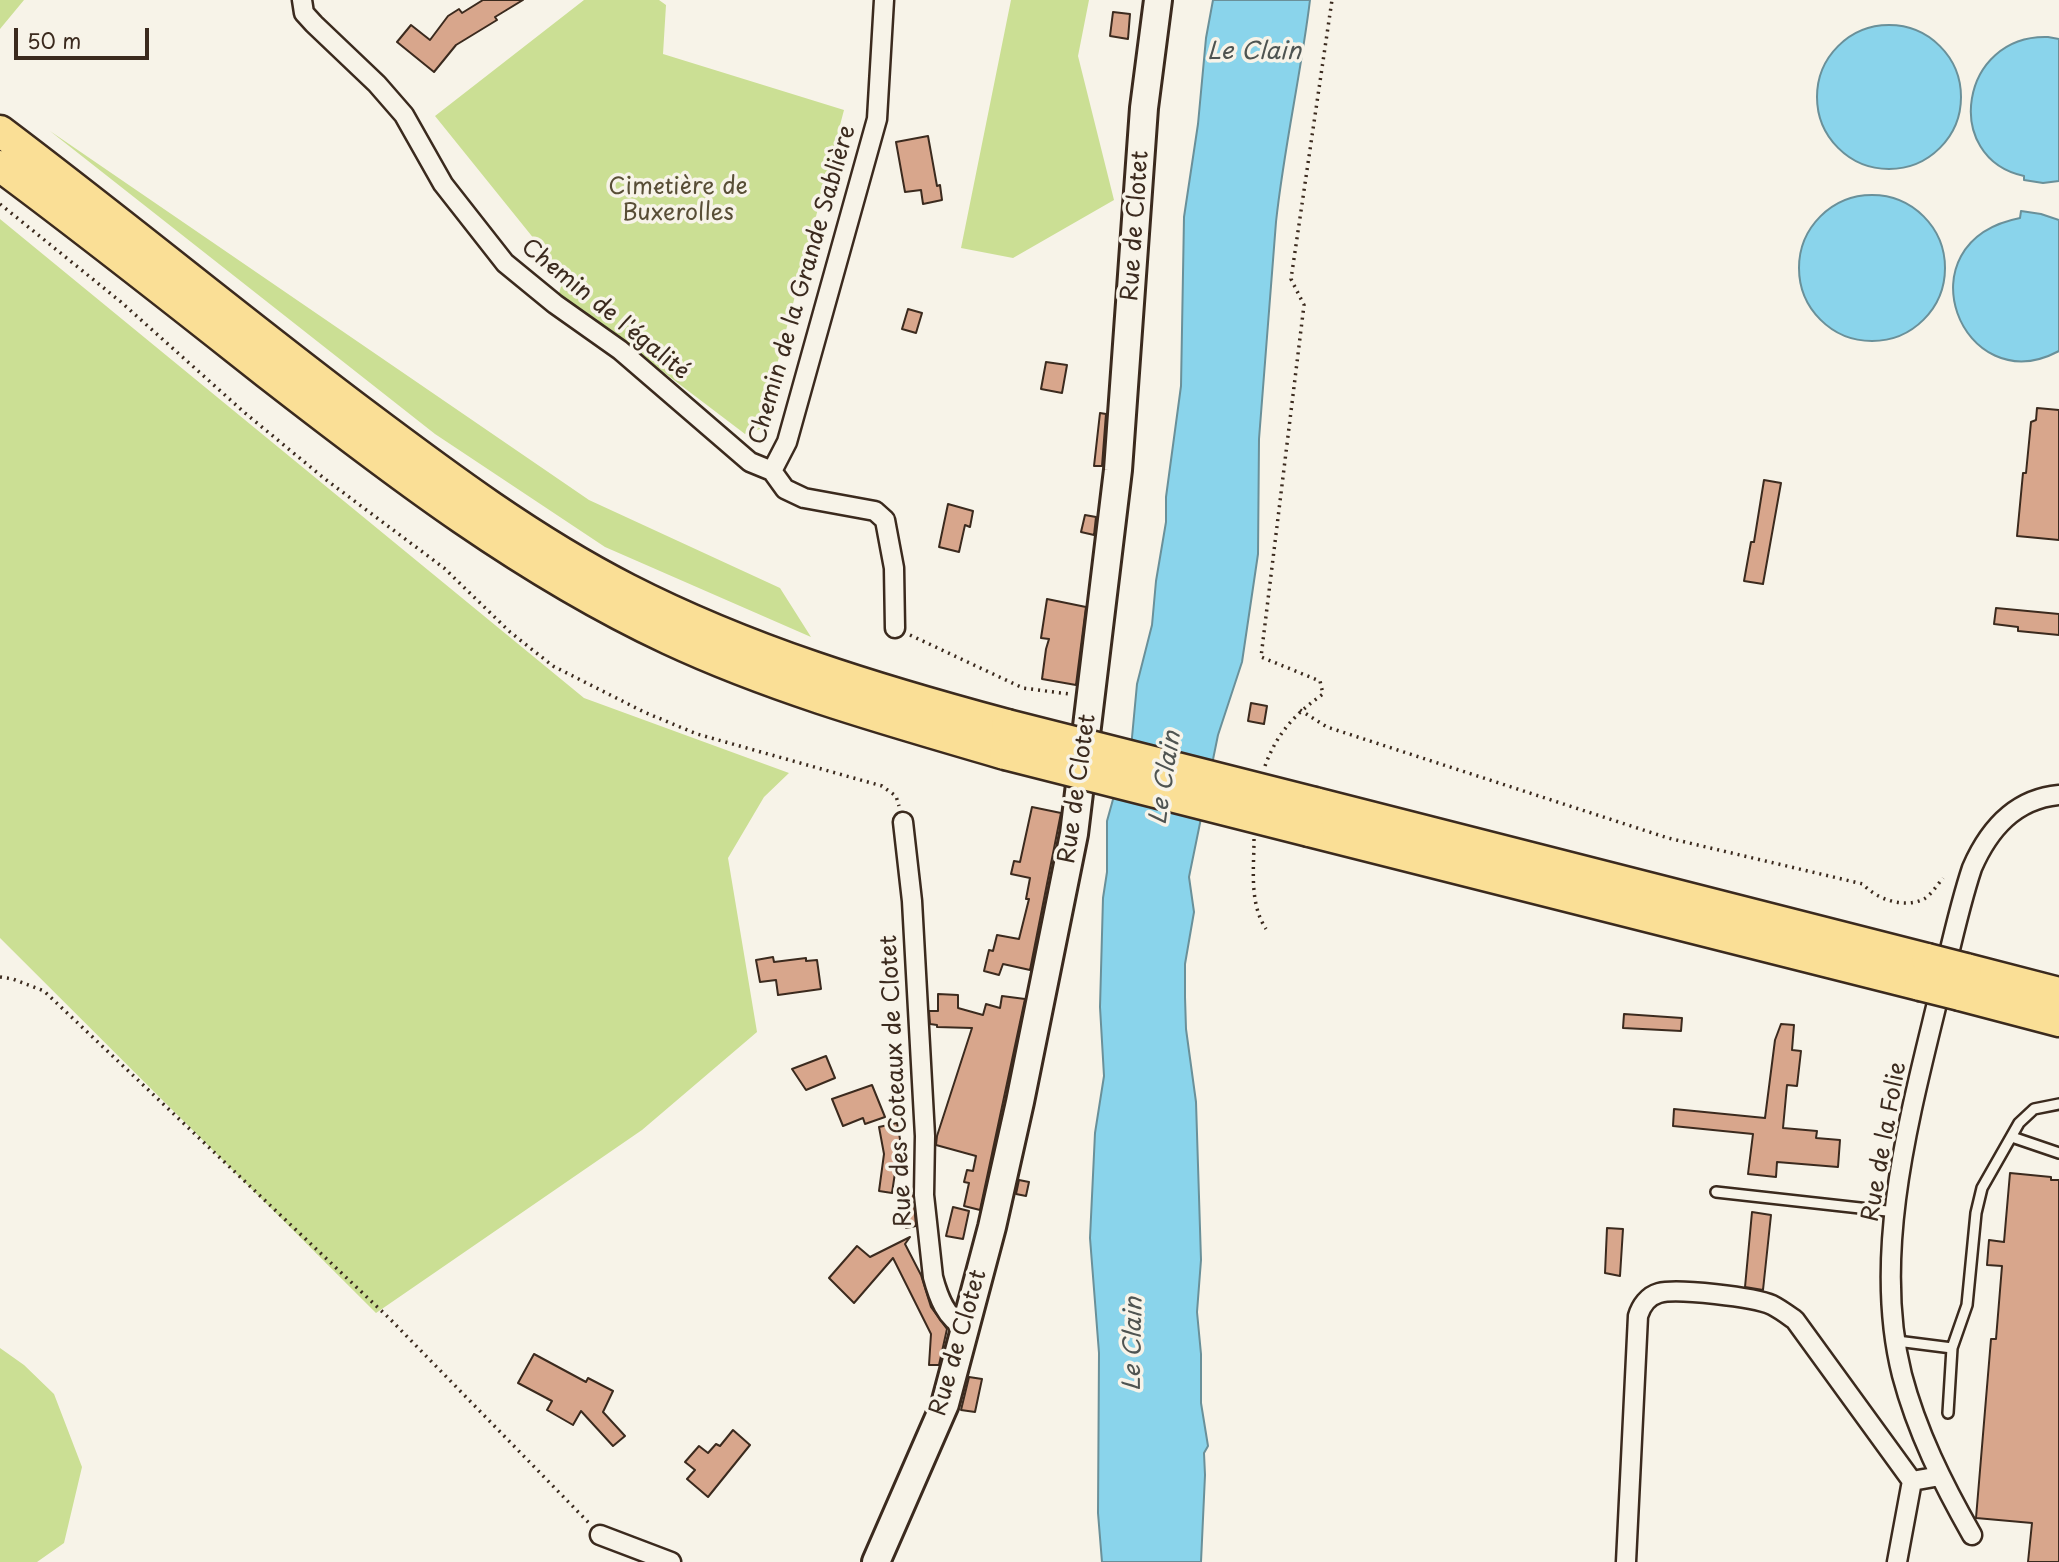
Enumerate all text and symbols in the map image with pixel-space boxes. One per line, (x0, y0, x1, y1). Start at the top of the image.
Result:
scale bar (18, 14, 152, 58)
text: 50 m (27, 24, 81, 56)
water label: Le Clain (1207, 38, 1301, 66)
street label: Chemin de la Grande Sablière (744, 122, 862, 448)
street label: Rue de Clotet (1117, 150, 1155, 302)
park label: Cimetière de Buxerolles (608, 174, 748, 228)
street label: Chemin de l'égalité (515, 234, 695, 386)
street label: Rue de Clotet (1054, 712, 1102, 866)
water label: Le Clain (1144, 729, 1188, 827)
street label: Rue des Coteaux de Clotet (876, 934, 918, 1228)
street label: Rue de la Folie (1857, 1060, 1913, 1224)
street label: Rue de Clotet (925, 1267, 993, 1419)
water label: Le Clain (1119, 1297, 1149, 1391)

